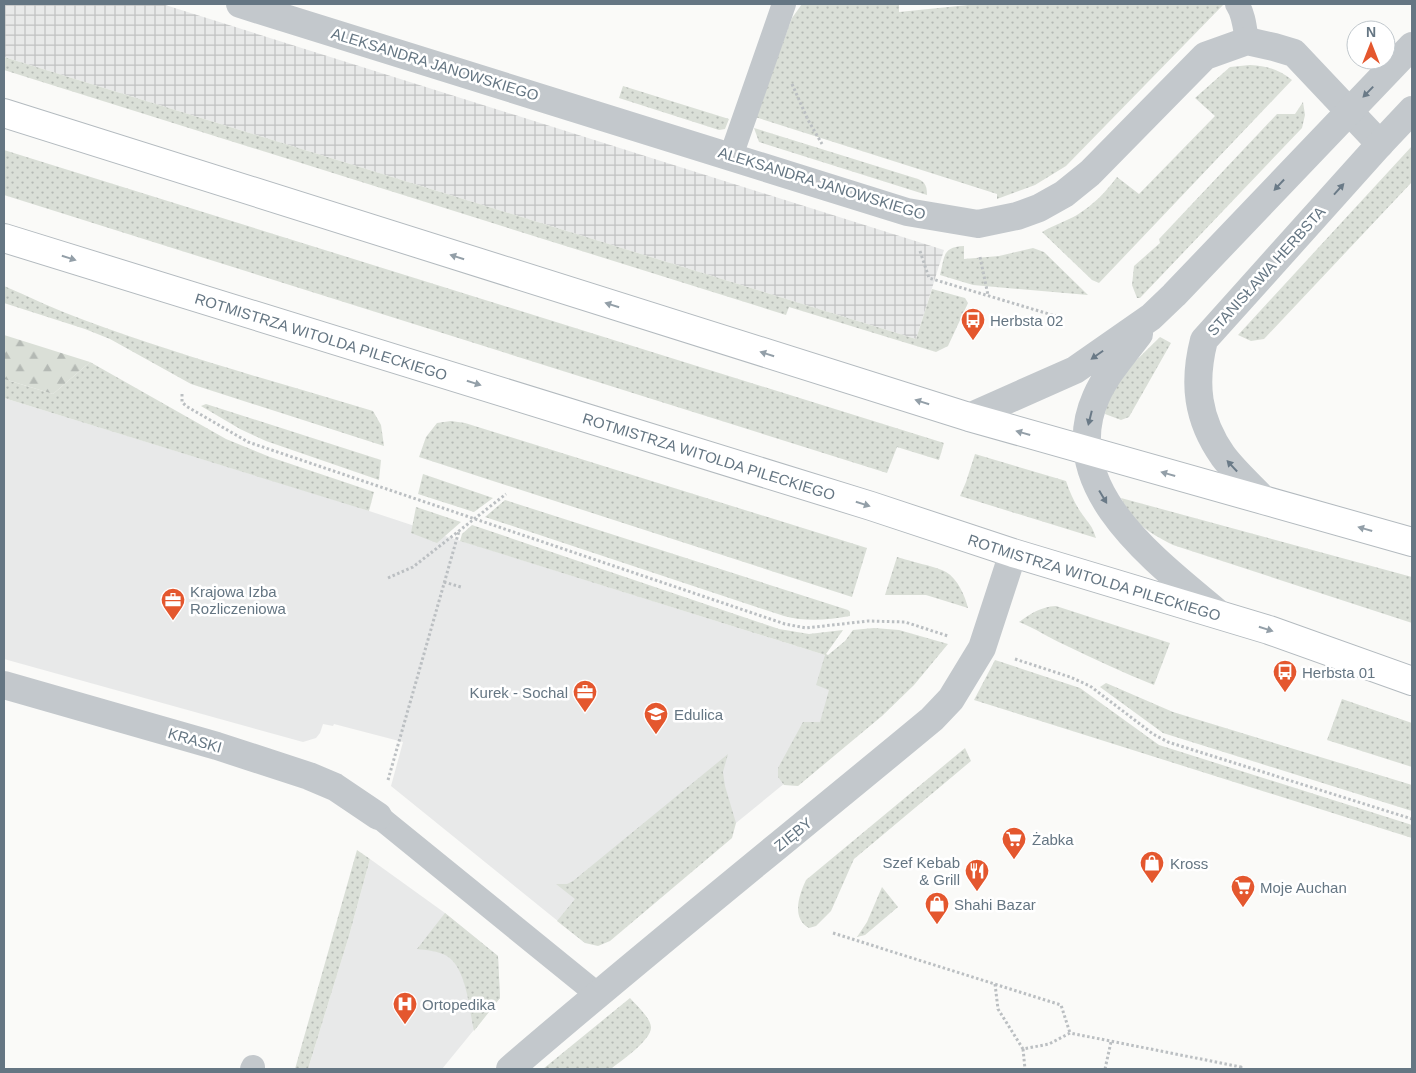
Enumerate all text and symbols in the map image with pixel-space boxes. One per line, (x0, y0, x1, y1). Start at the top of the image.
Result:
north arrow (1346, 20, 1396, 70)
street label: ALEKSANDRA JANOWSKIEGO (329, 24, 541, 104)
text: N (1366, 24, 1376, 40)
one-way arrow (1362, 85, 1374, 97)
street label: ALEKSANDRA JANOWSKIEGO (716, 143, 928, 223)
one-way arrow (1273, 179, 1285, 191)
one-way arrow (1333, 184, 1345, 196)
street label: STANISŁAWA HERBSTA (1204, 203, 1328, 339)
one-way arrow (450, 252, 465, 260)
one-way arrow (61, 255, 76, 262)
street label: ROTMISTRZA WITOLDA PILECKIEGO (193, 289, 449, 383)
one-way arrow (604, 301, 619, 309)
bus stop icon: Herbsta 02 (960, 307, 986, 341)
place label: Herbsta 02 (990, 312, 1063, 329)
one-way arrow (759, 350, 774, 358)
one-way arrow (1090, 350, 1104, 360)
one-way arrow (467, 380, 482, 388)
one-way arrow (915, 398, 930, 406)
street label: ROTMISTRZA WITOLDA PILECKIEGO (581, 409, 837, 503)
one-way arrow (1086, 410, 1094, 425)
one-way arrow (1016, 428, 1031, 436)
one-way arrow (1226, 460, 1238, 472)
one-way arrow (1160, 469, 1175, 477)
one-way arrow (1099, 490, 1108, 503)
one-way arrow (856, 500, 871, 508)
one-way arrow (1358, 524, 1373, 532)
street label: ROTMISTRZA WITOLDA PILECKIEGO (966, 530, 1223, 624)
place label: Krajowa Izba Rozliczeniowa (190, 583, 287, 617)
office icon: Krajowa Izba Rozliczeniowa (160, 587, 186, 621)
one-way arrow (1258, 625, 1273, 633)
bus stop icon: Herbsta 01 (1272, 659, 1298, 693)
place label: Herbsta 01 (1302, 664, 1375, 681)
office icon: Kurek - Sochal (572, 679, 598, 713)
place label: Kurek - Sochal (470, 684, 568, 701)
school or university icon: Edulica (643, 701, 669, 735)
place label: Edulica (674, 706, 724, 723)
street label: KRASKI (166, 724, 224, 756)
street label: ZIĘBY (771, 814, 815, 854)
supermarket icon: Żabka (1001, 826, 1027, 860)
place label: Żabka (1032, 831, 1074, 848)
shop icon: Kross (1139, 850, 1165, 884)
place label: Szef Kebab & Grill (882, 854, 960, 888)
place label: Kross (1170, 855, 1208, 872)
restaurant icon: Szef Kebab & Grill (964, 858, 990, 892)
supermarket icon: Moje Auchan (1230, 874, 1256, 908)
place label: Moje Auchan (1260, 879, 1347, 896)
shop icon: Shahi Bazar (924, 891, 950, 925)
place label: Shahi Bazar (954, 896, 1036, 913)
hospital icon: Ortopedika (392, 991, 418, 1025)
place label: Ortopedika (422, 996, 496, 1013)

